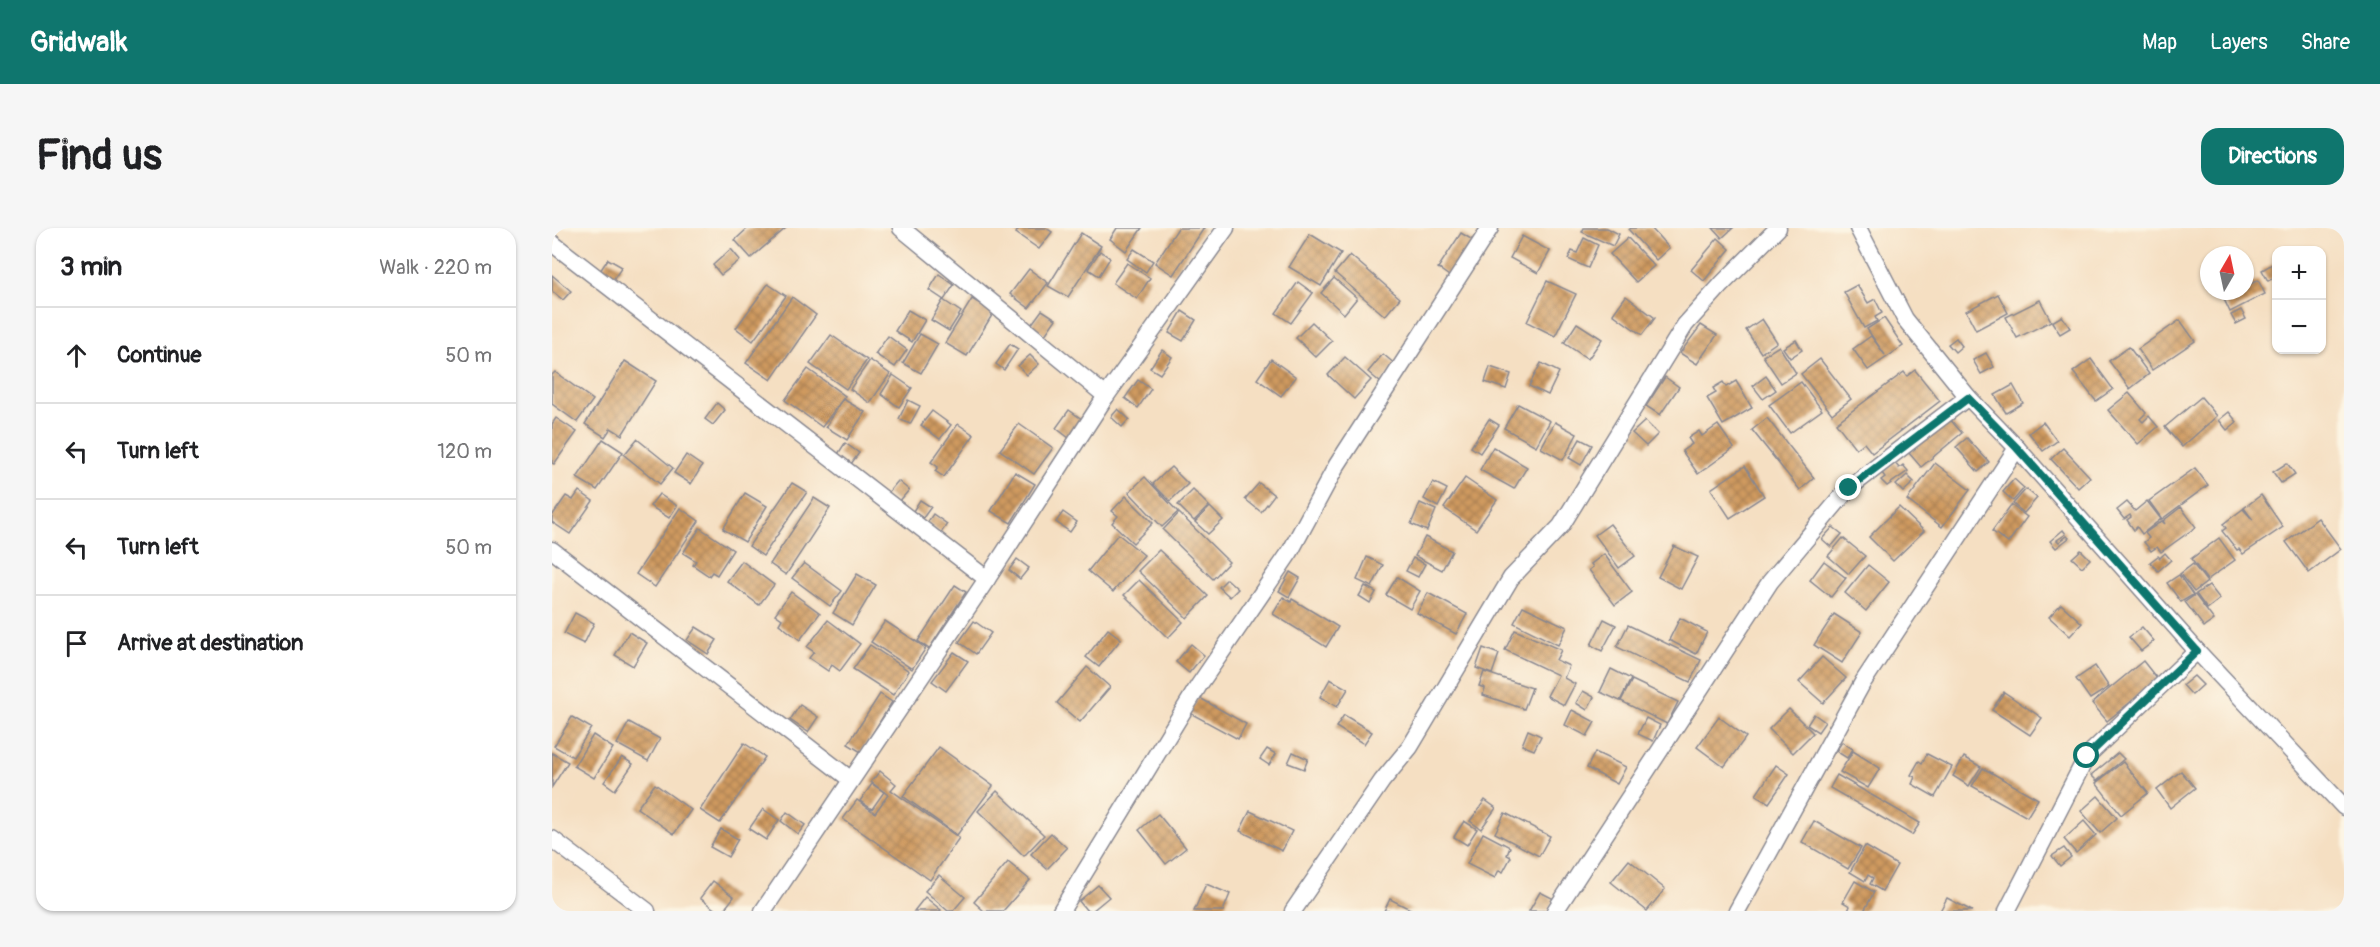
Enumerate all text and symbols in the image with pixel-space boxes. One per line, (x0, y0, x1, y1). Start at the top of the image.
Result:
text: Gridwalk (30, 25, 128, 60)
text: Map (2142, 29, 2177, 56)
text: Layers (2210, 29, 2268, 56)
text: Share (2301, 29, 2350, 56)
button: Directions (2201, 128, 2344, 185)
text: Find us (36, 130, 162, 182)
north arrow (2200, 246, 2254, 300)
map controls (2272, 246, 2326, 354)
button: + (2272, 246, 2326, 300)
text: 3 min (60, 251, 122, 283)
text: Walk · 220 m (379, 255, 492, 280)
button: − (2272, 300, 2326, 354)
icon: ahead (60, 339, 93, 372)
text: Continue (117, 341, 201, 369)
text: 50 m (445, 343, 492, 368)
icon: left (60, 435, 93, 468)
text: Turn left (117, 437, 199, 465)
text: 120 m (437, 439, 492, 464)
route end (1835, 474, 1861, 500)
icon: left (60, 531, 93, 564)
text: Turn left (117, 533, 199, 561)
text: 50 m (445, 535, 492, 560)
icon: arrive (60, 627, 93, 660)
text: Arrive at destination (117, 629, 303, 657)
route start (2073, 742, 2099, 768)

